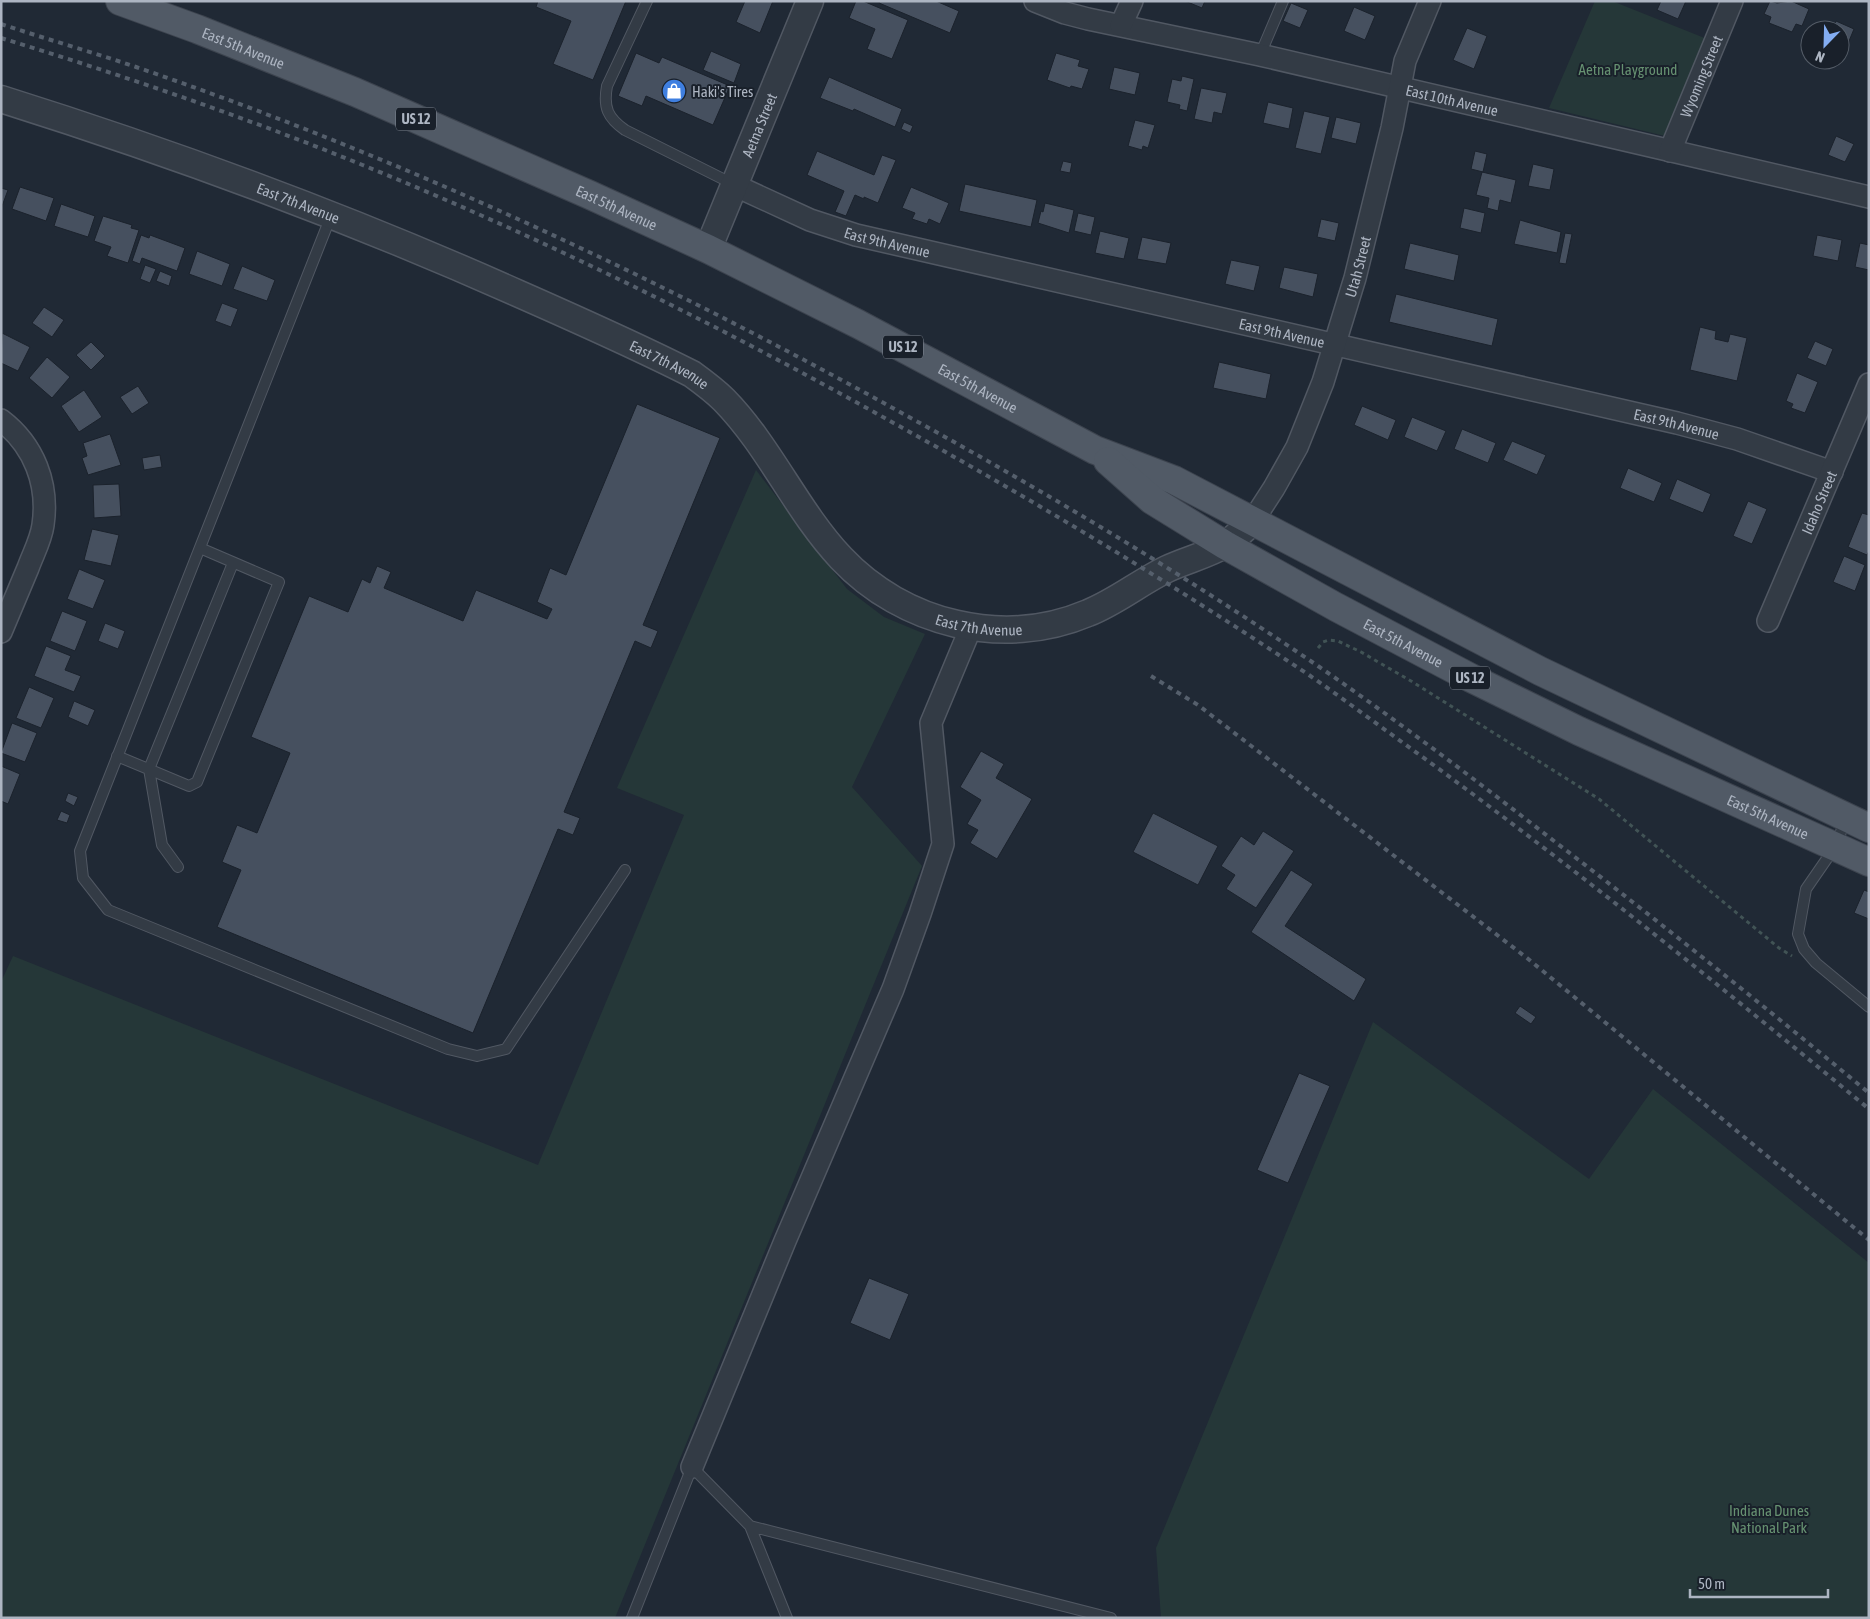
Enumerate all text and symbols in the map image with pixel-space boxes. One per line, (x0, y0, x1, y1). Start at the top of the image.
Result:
north arrow (1800, 20, 1850, 70)
street label: East 5th Avenue (200, 23, 287, 72)
street label: Wyoming Street (1676, 33, 1725, 120)
text: N (1813, 48, 1827, 66)
park label: Aetna Playground (1579, 61, 1677, 78)
shop icon: Haki's Tires (661, 78, 687, 104)
street label: East 10th Avenue (1404, 81, 1500, 119)
place label: Haki's Tires (692, 83, 753, 100)
street label: Aetna Street (738, 90, 780, 160)
road number: US 12 (396, 108, 436, 130)
street label: East 7th Avenue (255, 179, 342, 226)
street label: East 5th Avenue (574, 181, 660, 233)
street label: East 9th Avenue (842, 223, 932, 260)
street label: Utah Street (1341, 234, 1374, 299)
street label: East 9th Avenue (1237, 314, 1327, 351)
street label: East 7th Avenue (627, 336, 713, 392)
road number: US 12 (883, 336, 923, 358)
street label: East 5th Avenue (935, 360, 1021, 416)
street label: East 9th Avenue (1632, 405, 1721, 442)
street label: Idaho Street (1798, 468, 1840, 537)
street label: East 7th Avenue (934, 610, 1023, 638)
street label: East 5th Avenue (1361, 615, 1446, 670)
road number: US 12 (1450, 666, 1490, 690)
street label: East 5th Avenue (1725, 791, 1812, 842)
park label: Indiana Dunes National Park (1729, 1502, 1809, 1536)
scale bar (1690, 1566, 1828, 1598)
text: 50 m (1698, 1575, 1725, 1592)

